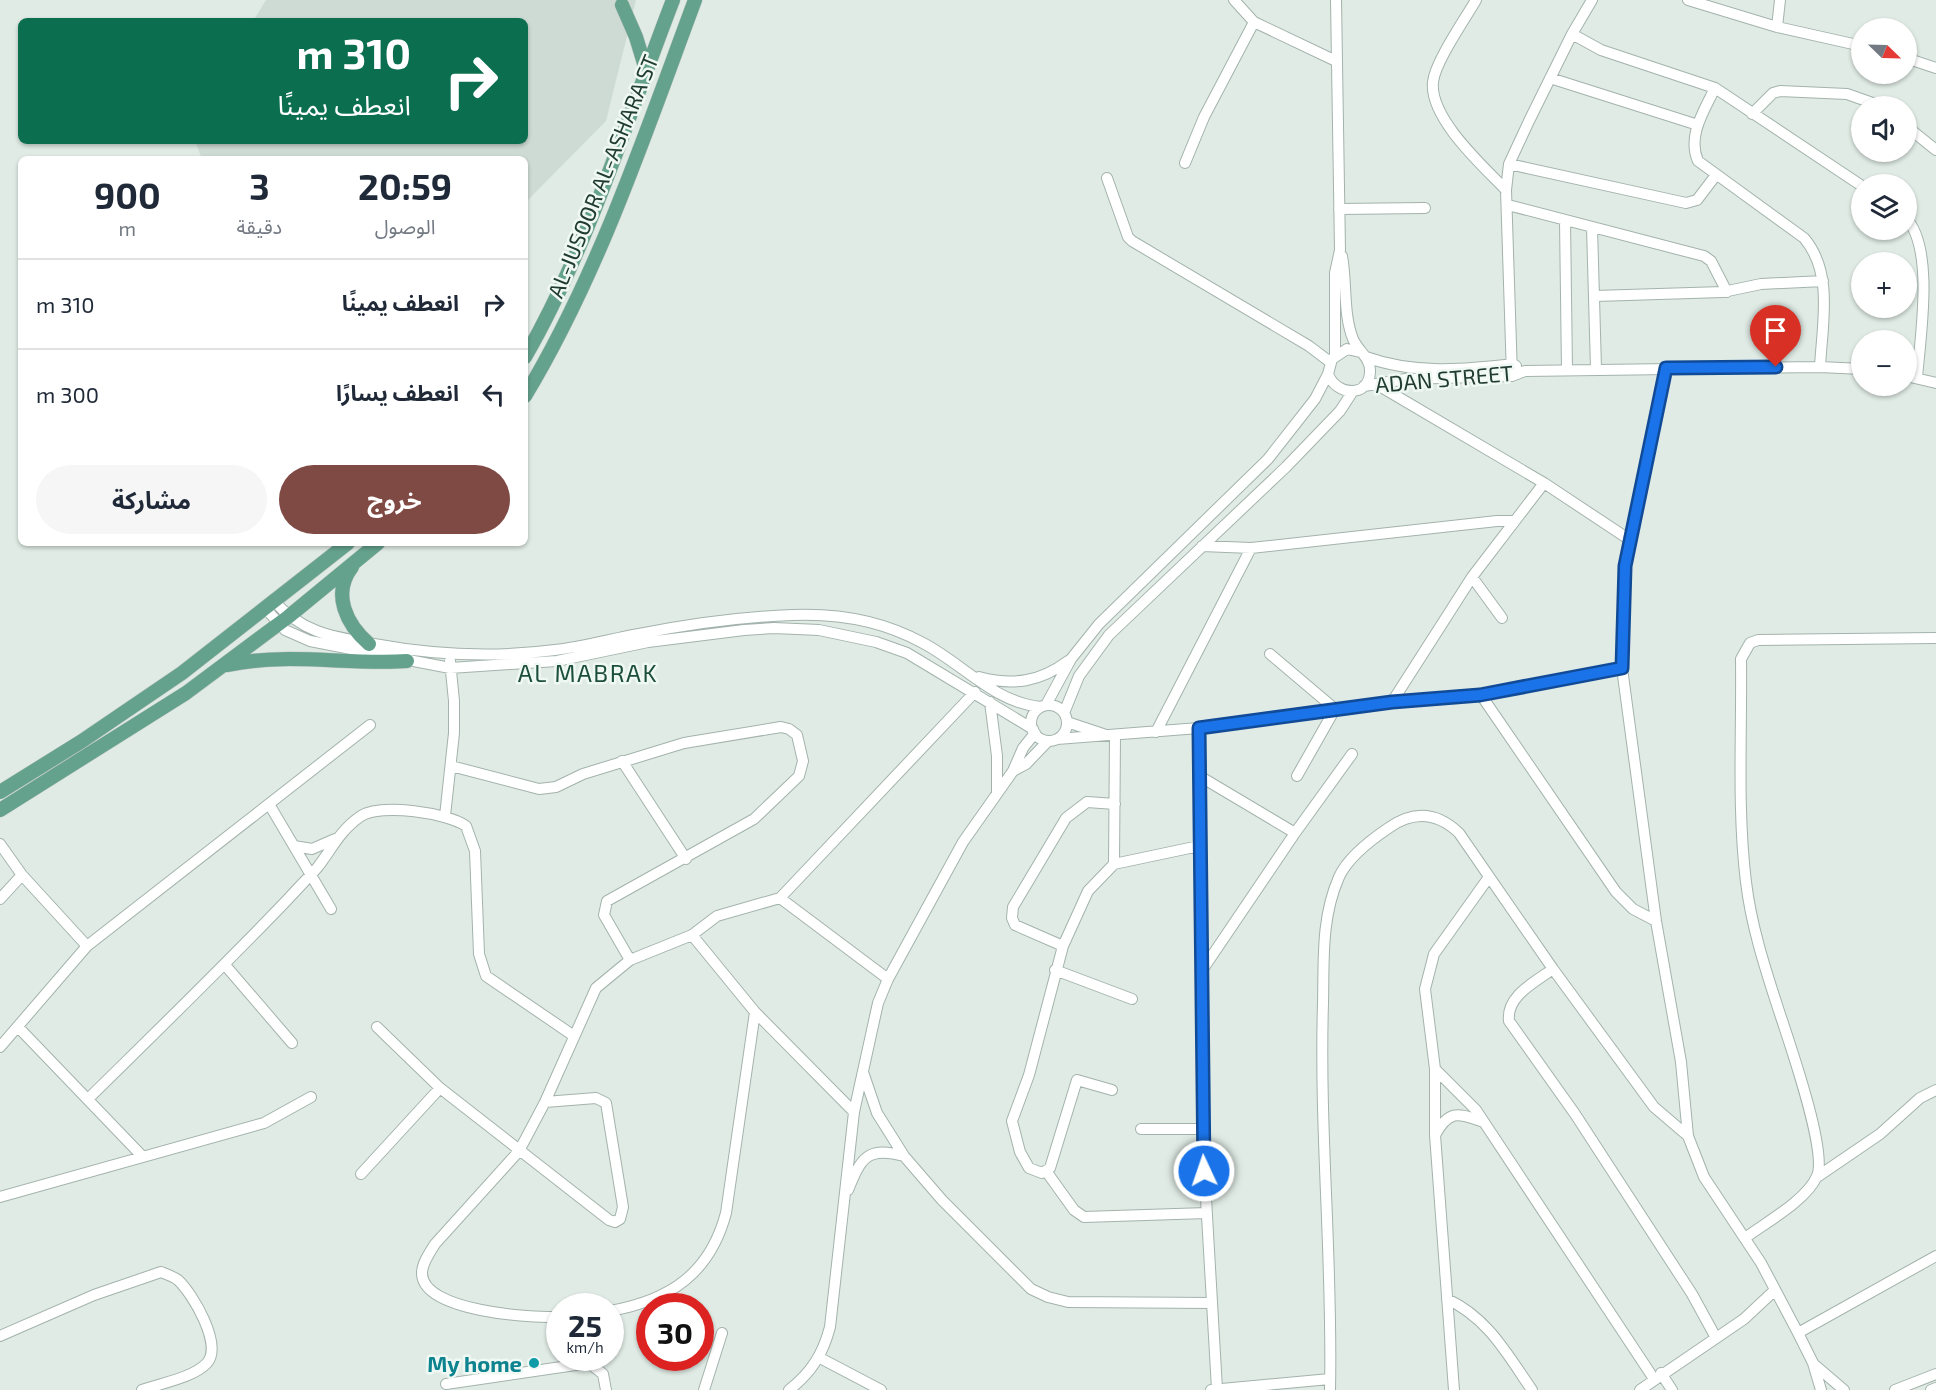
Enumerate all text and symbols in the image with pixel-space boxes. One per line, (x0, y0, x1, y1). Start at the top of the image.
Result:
north arrow (1851, 18, 1917, 84)
map controls (1851, 18, 1917, 396)
text: 310 m (296, 27, 411, 77)
icon: right (432, 42, 510, 120)
street label: AL-JUSOOR AL-ASHARA ST (541, 51, 663, 301)
text: انعطف يمينًا (278, 88, 411, 120)
button: sound (1851, 96, 1917, 162)
text: 3 (249, 164, 270, 207)
text: 20:59 (358, 164, 452, 207)
text: 900 (94, 173, 161, 216)
button: layers (1851, 174, 1917, 240)
text: دقيقة (237, 214, 282, 238)
text: الوصول (375, 214, 435, 238)
text: m (119, 216, 136, 240)
button: + (1851, 252, 1917, 318)
icon: right (477, 288, 510, 321)
text: انعطف يمينًا (342, 289, 459, 315)
text: 310 m (36, 291, 94, 317)
pin (1750, 305, 1801, 367)
icon: arrive (1759, 314, 1792, 347)
button: − (1851, 330, 1917, 396)
street label: ADAN STREET (1374, 359, 1514, 397)
icon: left (477, 378, 510, 411)
text: انعطف يسارًا (336, 379, 459, 405)
text: 300 m (36, 381, 99, 407)
button: مشاركة (36, 465, 267, 534)
button: خروج (279, 465, 510, 534)
district label: AL MABRAK (518, 658, 658, 687)
position arrow (1172, 1139, 1236, 1203)
speed limit sign: 30 (636, 1293, 714, 1371)
text: 25 (568, 1307, 602, 1343)
text: km/h (566, 1338, 604, 1356)
place label: My home (427, 1350, 522, 1377)
marker: My home (527, 1356, 541, 1370)

